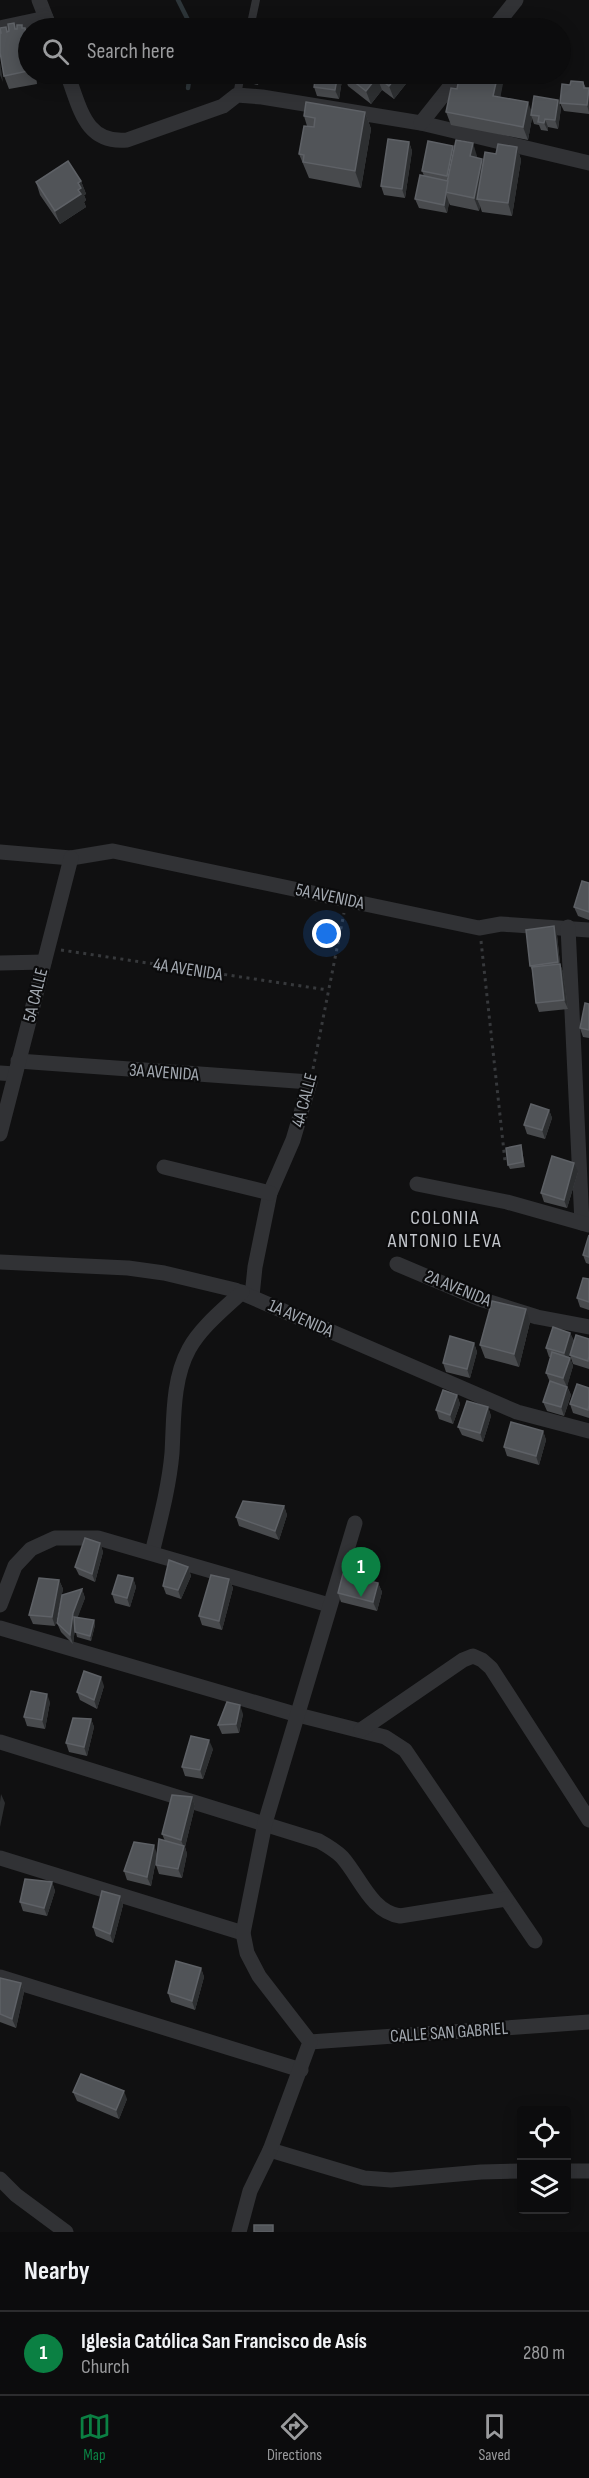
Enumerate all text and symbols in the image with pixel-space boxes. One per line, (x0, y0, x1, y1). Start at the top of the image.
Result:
search box (18, 18, 571, 84)
icon: search (39, 35, 72, 68)
text: Search here (87, 38, 174, 65)
street label: 5A AVENIDA (294, 879, 366, 914)
your location (312, 919, 341, 948)
street label: 4A AVENIDA (152, 954, 224, 985)
street label: 5A CALLE (19, 966, 52, 1024)
street label: 3A AVENIDA (128, 1060, 200, 1085)
street label: 4A CALLE (287, 1071, 322, 1130)
district label: COLONIA ANTONIO LEVA (387, 1206, 502, 1253)
street label: 2A AVENIDA (422, 1266, 494, 1311)
street label: 1A AVENIDA (265, 1295, 337, 1342)
pin: 1 (342, 1548, 380, 1597)
street label: CALLE SAN GABRIEL (389, 2018, 509, 2047)
map controls (517, 2106, 571, 2214)
button: locate (517, 2106, 571, 2160)
button: layers (517, 2160, 571, 2214)
text: Nearby (24, 2256, 90, 2287)
text: Iglesia Católica San Francisco de Asís (81, 2328, 367, 2355)
text: 1 (40, 2341, 47, 2365)
text: 280 m (523, 2341, 565, 2365)
text: Church (81, 2355, 130, 2379)
tab: Map (78, 2410, 111, 2465)
tab: Directions (267, 2410, 322, 2465)
tab: Saved (478, 2410, 511, 2465)

